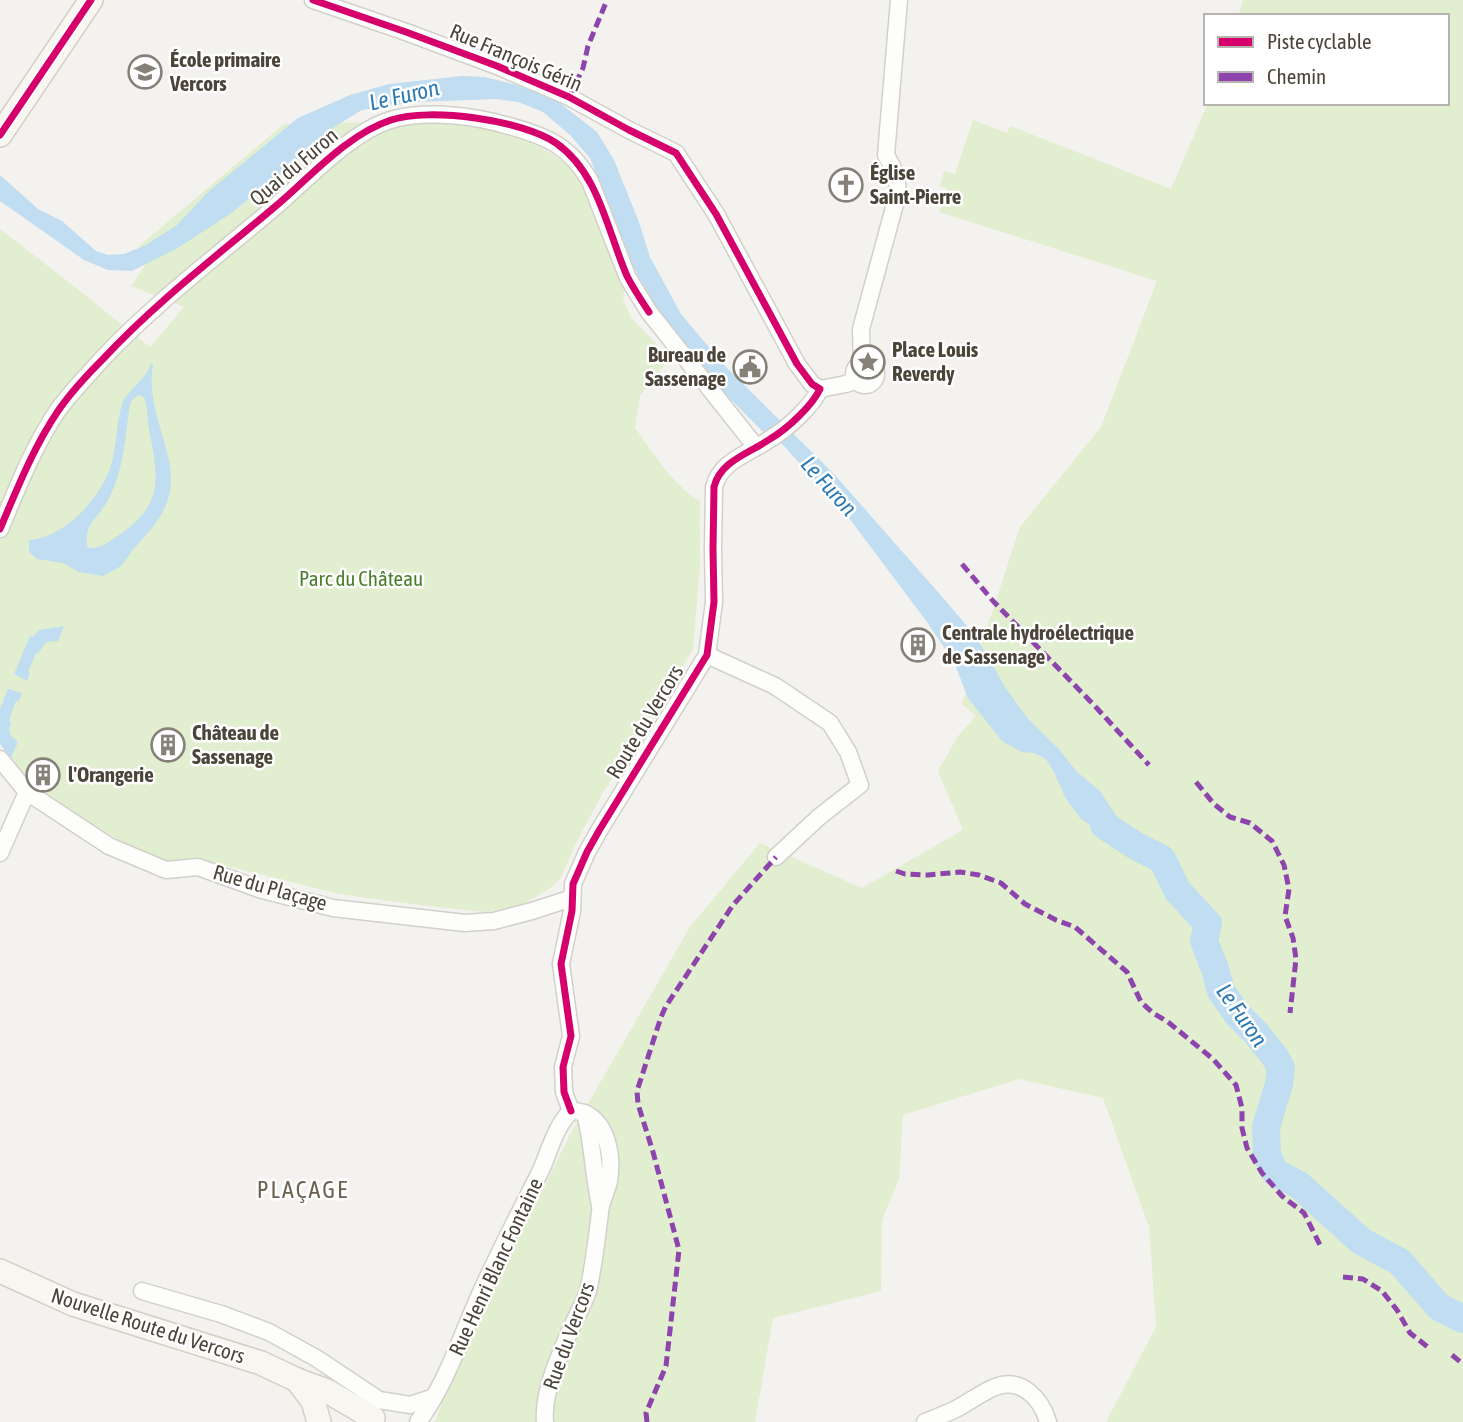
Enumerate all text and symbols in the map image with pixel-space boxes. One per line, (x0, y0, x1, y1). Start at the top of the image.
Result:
legend (1204, 14, 1449, 105)
street label: Rue François Gérin (447, 18, 586, 96)
text: Piste cyclable (1267, 29, 1372, 53)
place label: École primaire Vercors (169, 47, 281, 95)
school or university icon: École primaire Vercors (126, 53, 164, 91)
text: Chemin (1267, 64, 1326, 88)
water label: Le Furon (367, 74, 441, 116)
street label: Quai du Furon (244, 122, 342, 210)
place label: Église Saint-Pierre (870, 160, 961, 208)
church icon: Église Saint-Pierre (827, 166, 865, 204)
place label: Place Louis Reverdy (892, 337, 979, 385)
place label: Bureau de Sassenage (645, 342, 726, 390)
place icon: Place Louis Reverdy (849, 343, 887, 381)
public building icon: Bureau de Sassenage (731, 348, 769, 386)
water label: Le Furon (796, 451, 862, 521)
park label: Parc du Château (299, 566, 423, 590)
place label: Centrale hydroélectrique de Sassenage (942, 620, 1134, 668)
building icon: Centrale hydroélectrique de Sassenage (899, 626, 937, 664)
street label: Route du Vercors (601, 660, 687, 783)
place label: Château de Sassenage (192, 720, 279, 768)
building icon: Château de Sassenage (149, 726, 187, 764)
building icon: l'Orangerie (24, 756, 62, 794)
place label: l'Orangerie (68, 762, 154, 786)
street label: Rue du Plaçage (211, 859, 330, 915)
water label: Le Furon (1211, 979, 1273, 1051)
street label: Rue Henri Blanc Fontaine (443, 1174, 547, 1359)
district label: PLAÇAGE (257, 1176, 349, 1203)
street label: Rue du Vercors (538, 1279, 599, 1393)
street label: Nouvelle Route du Vercors (48, 1282, 248, 1368)

